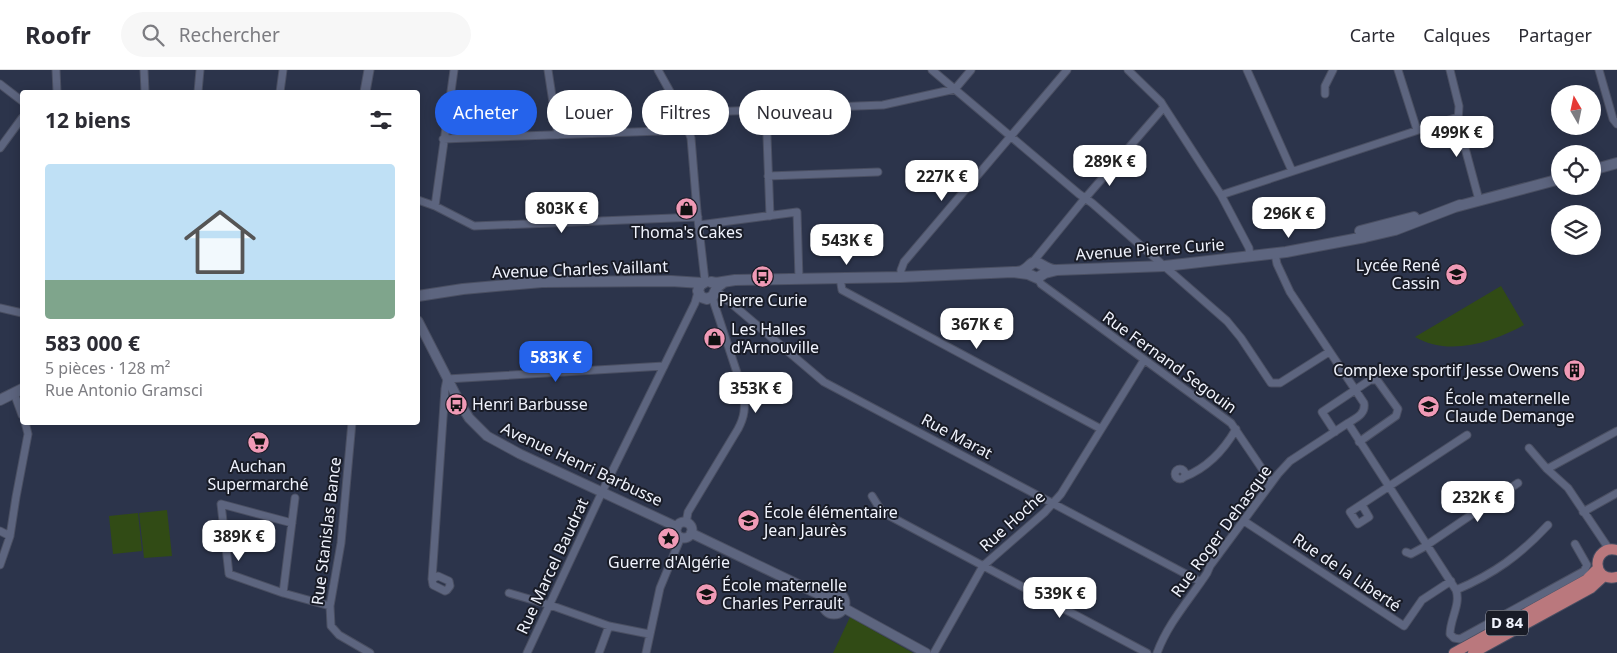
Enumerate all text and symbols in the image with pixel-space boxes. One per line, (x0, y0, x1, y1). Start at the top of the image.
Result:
search box (121, 12, 471, 57)
text: Roofr (25, 18, 91, 51)
icon: search (139, 21, 167, 49)
text: Rechercher (179, 22, 280, 48)
text: Carte (1350, 23, 1395, 47)
text: Calques (1423, 23, 1490, 47)
text: Partager (1518, 23, 1592, 47)
north arrow (1551, 85, 1601, 135)
map controls (1551, 85, 1601, 255)
chip: Acheter (435, 90, 537, 135)
chip: Louer (547, 90, 632, 135)
chip: Filtres (642, 90, 729, 135)
chip: Nouveau (739, 90, 851, 135)
text: 12 biens (45, 106, 131, 134)
icon: filters (367, 106, 395, 134)
pin: 499K € (1416, 116, 1498, 158)
text: 499K € (1431, 121, 1483, 143)
pin: 289K € (1069, 144, 1151, 187)
button: locate (1551, 145, 1601, 195)
text: 289K € (1084, 150, 1136, 172)
pin: 227K € (901, 160, 983, 202)
text: 227K € (916, 165, 968, 187)
pin: 803K € (521, 191, 603, 234)
shop icon: Thoma's Cakes (675, 196, 699, 220)
pin: 296K € (1248, 196, 1330, 239)
icon: home (175, 197, 265, 287)
text: 803K € (536, 197, 588, 219)
text: 296K € (1263, 202, 1315, 224)
button: layers (1551, 205, 1601, 255)
place label: Thoma's Cakes (631, 221, 743, 243)
pin: 543K € (806, 224, 888, 266)
text: 543K € (821, 229, 873, 251)
street label: Avenue Pierre Curie (1075, 233, 1225, 265)
place label: Lycée René Cassin (1356, 254, 1440, 294)
street label: Avenue Charles Vaillant (492, 255, 669, 283)
school or university icon: Lycée René Cassin (1444, 262, 1468, 286)
bus stop icon: Pierre Curie (751, 264, 775, 288)
place label: Pierre Curie (719, 289, 807, 311)
street label: Rue Fernand Segouin (1098, 306, 1242, 418)
pin: 367K € (936, 308, 1018, 350)
text: 367K € (951, 313, 1003, 335)
place label: Les Halles d'Arnouville (731, 318, 819, 358)
shop icon: Les Halles d'Arnouville (703, 326, 727, 350)
text: 583 000 € (45, 329, 140, 357)
pin: 583K € (515, 340, 597, 383)
text: 583K € (530, 346, 582, 368)
text: 5 pièces · 128 m² (45, 357, 170, 379)
building icon: Complexe sportif Jesse Owens (1563, 358, 1587, 382)
place label: Complexe sportif Jesse Owens (1333, 359, 1559, 381)
pin: 353K € (715, 372, 797, 414)
text: 353K € (730, 377, 782, 399)
text: Rue Antonio Gramsci (45, 379, 203, 401)
place label: École maternelle Claude Demange (1445, 387, 1575, 427)
bus stop icon: Henri Barbusse (444, 392, 468, 416)
place label: Henri Barbusse (472, 393, 588, 415)
school or university icon: École maternelle Claude Demange (1417, 395, 1441, 419)
street label: Rue Marat (918, 408, 997, 464)
street label: Avenue Henri Barbusse (498, 417, 666, 511)
supermarket icon: Auchan Supermarché (246, 430, 270, 454)
place label: Auchan Supermarché (208, 455, 308, 495)
street label: Rue Stanislas Bance (306, 456, 346, 606)
street label: Rue Roger Dehasque (1166, 461, 1276, 601)
pin: 232K € (1437, 480, 1519, 523)
street label: Rue Hoche (974, 486, 1050, 556)
text: 232K € (1452, 486, 1504, 508)
street label: Rue Marcel Baudrat (511, 494, 593, 638)
place label: École élémentaire Jean Jaurès (762, 501, 898, 541)
school or university icon: École élémentaire Jean Jaurès (736, 509, 760, 533)
pin: 389K € (198, 520, 280, 562)
text: 389K € (213, 525, 265, 547)
place icon: Guerre d'Algérie (657, 526, 681, 550)
street label: Rue de la Liberté (1289, 528, 1405, 616)
place label: Guerre d'Algérie (608, 551, 730, 573)
place label: École maternelle Charles Perrault (722, 574, 847, 614)
pin: 539K € (1019, 576, 1101, 619)
school or university icon: École maternelle Charles Perrault (694, 582, 718, 606)
text: 539K € (1034, 582, 1086, 604)
road number: D 84 (1486, 610, 1528, 636)

